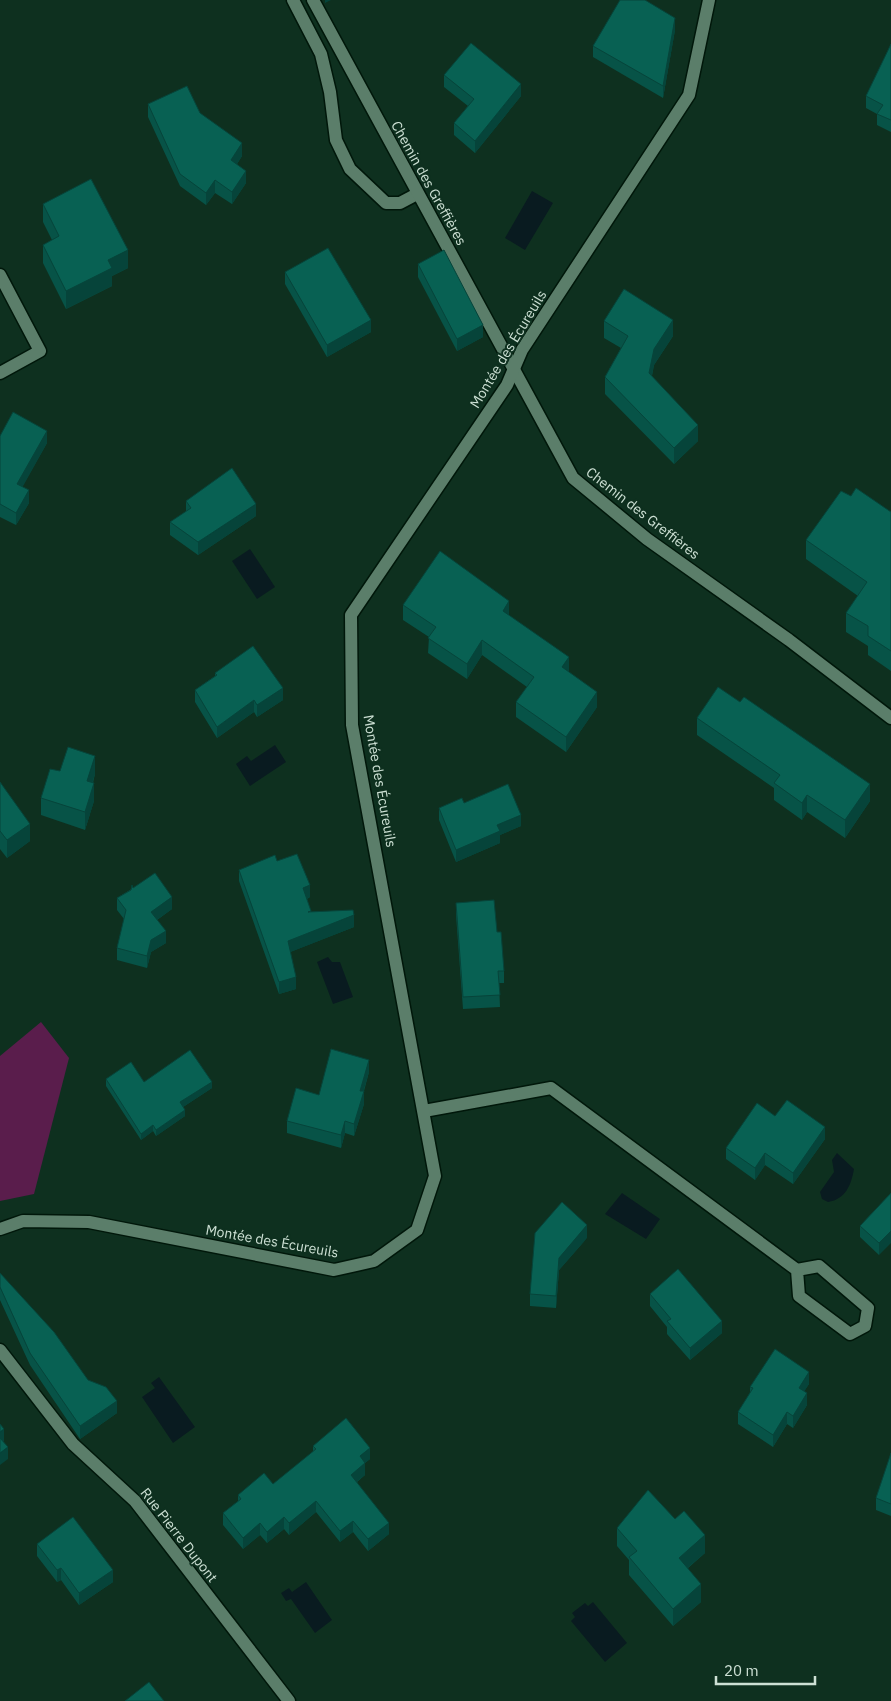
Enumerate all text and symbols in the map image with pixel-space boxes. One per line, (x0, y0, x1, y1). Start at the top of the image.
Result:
street label: Chemin des Greffières (387, 118, 471, 249)
street label: Montée des Écureuils (465, 286, 550, 411)
street label: Chemin des Greffières (583, 463, 704, 563)
street label: Montée des Écureuils (359, 713, 402, 849)
street label: Montée des Écureuils (204, 1219, 340, 1262)
street label: Rue Pierre Dupont (137, 1484, 222, 1586)
scale bar (716, 1654, 815, 1686)
text: 20 m (724, 1661, 759, 1680)

